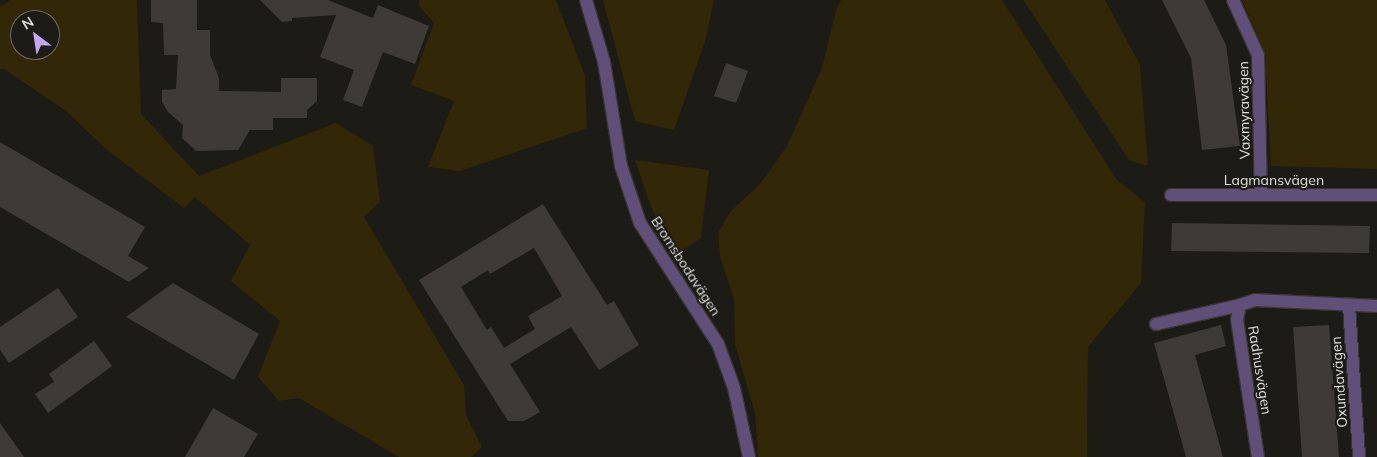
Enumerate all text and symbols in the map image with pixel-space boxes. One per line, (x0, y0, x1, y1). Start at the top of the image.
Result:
north arrow (10, 10, 60, 60)
text: N (19, 13, 37, 33)
street label: Vaxmyravägen (1235, 61, 1253, 159)
street label: Lagmansvägen (1224, 172, 1324, 188)
street label: Bromsbodavägen (648, 213, 724, 319)
street label: Radhusvägen (1245, 324, 1275, 416)
street label: Oxundavägen (1327, 336, 1351, 428)

